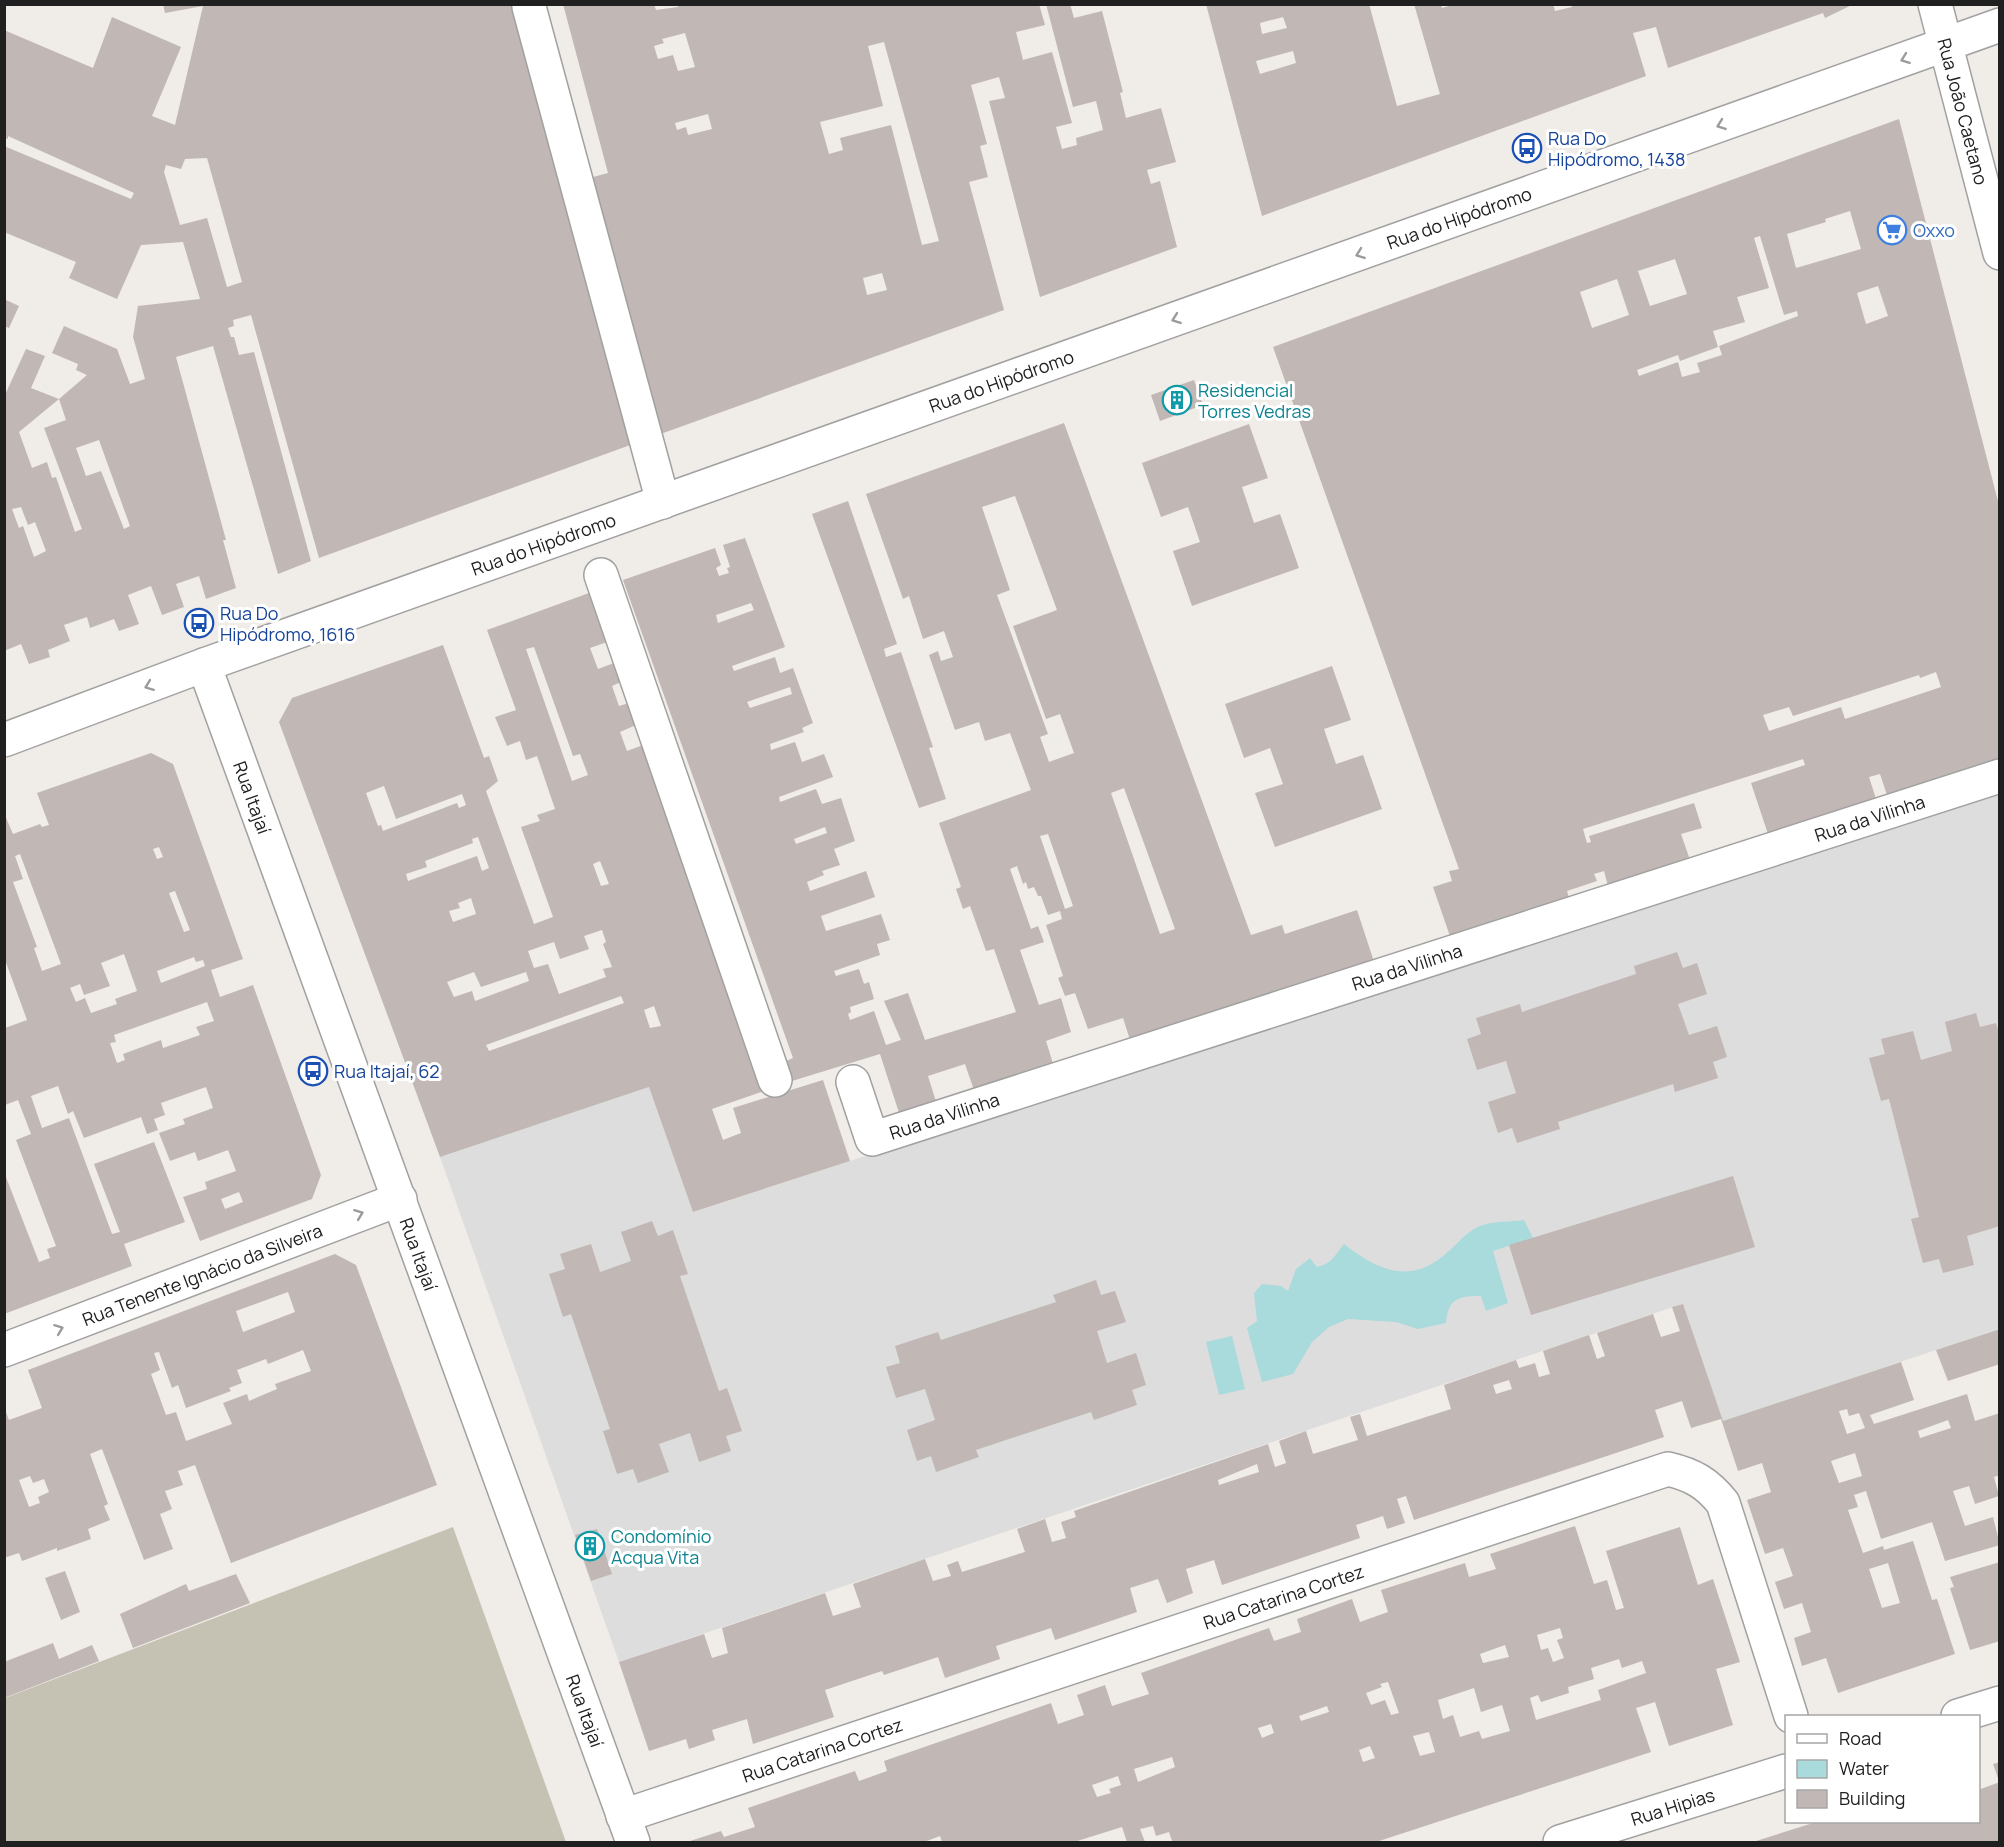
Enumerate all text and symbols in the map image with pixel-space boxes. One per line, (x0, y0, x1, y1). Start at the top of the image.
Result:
street label: Rua João Caetano (1932, 35, 1994, 187)
one-way arrow (1900, 52, 1911, 65)
one-way arrow (1716, 118, 1727, 130)
place label: Rua Do Hipódromo, 1438 (1548, 126, 1685, 171)
bus stop icon: Rua Do Hipódromo, 1438 (1511, 132, 1543, 164)
street label: Rua do Hipódromo (1383, 181, 1535, 255)
supermarket icon: Oxxo (1876, 214, 1908, 246)
place label: Oxxo (1913, 218, 1955, 242)
one-way arrow (1355, 246, 1366, 259)
one-way arrow (1171, 312, 1182, 325)
street label: Rua do Hipódromo (926, 344, 1077, 418)
place label: Residencial Torres Vedras (1198, 378, 1311, 423)
building icon: Residencial Torres Vedras (1161, 384, 1193, 416)
street label: Rua do Hipódromo (468, 507, 619, 581)
place label: Rua Do Hipódromo, 1616 (220, 601, 355, 646)
bus stop icon: Rua Do Hipódromo, 1616 (183, 607, 215, 639)
one-way arrow (144, 678, 155, 691)
street label: Rua Itajaí (228, 758, 277, 837)
street label: Rua da Vilinha (1811, 789, 1928, 847)
street label: Rua da Vilinha (1349, 938, 1465, 996)
bus stop icon: Rua Itajaí, 62 (297, 1055, 329, 1087)
place label: Rua Itajaí, 62 (334, 1059, 440, 1083)
street label: Rua da Vilinha (886, 1087, 1002, 1145)
one-way arrow (353, 1209, 364, 1222)
street label: Rua Itajaí (394, 1214, 443, 1294)
street label: Rua Tenente Ignácio da Silveira (79, 1218, 326, 1331)
one-way arrow (53, 1324, 64, 1336)
place label: Condomínio Acqua Vita (611, 1524, 711, 1569)
building icon: Condomínio Acqua Vita (574, 1530, 606, 1562)
street label: Rua Catarina Cortez (1200, 1559, 1367, 1634)
street label: Rua Itajaí (561, 1671, 609, 1750)
street label: Rua Catarina Cortez (739, 1712, 906, 1788)
legend (1785, 1715, 1980, 1823)
text: Road (1839, 1726, 1882, 1750)
text: Water (1839, 1756, 1889, 1780)
street label: Rua Hipias (1628, 1782, 1717, 1831)
text: Building (1839, 1786, 1905, 1810)

